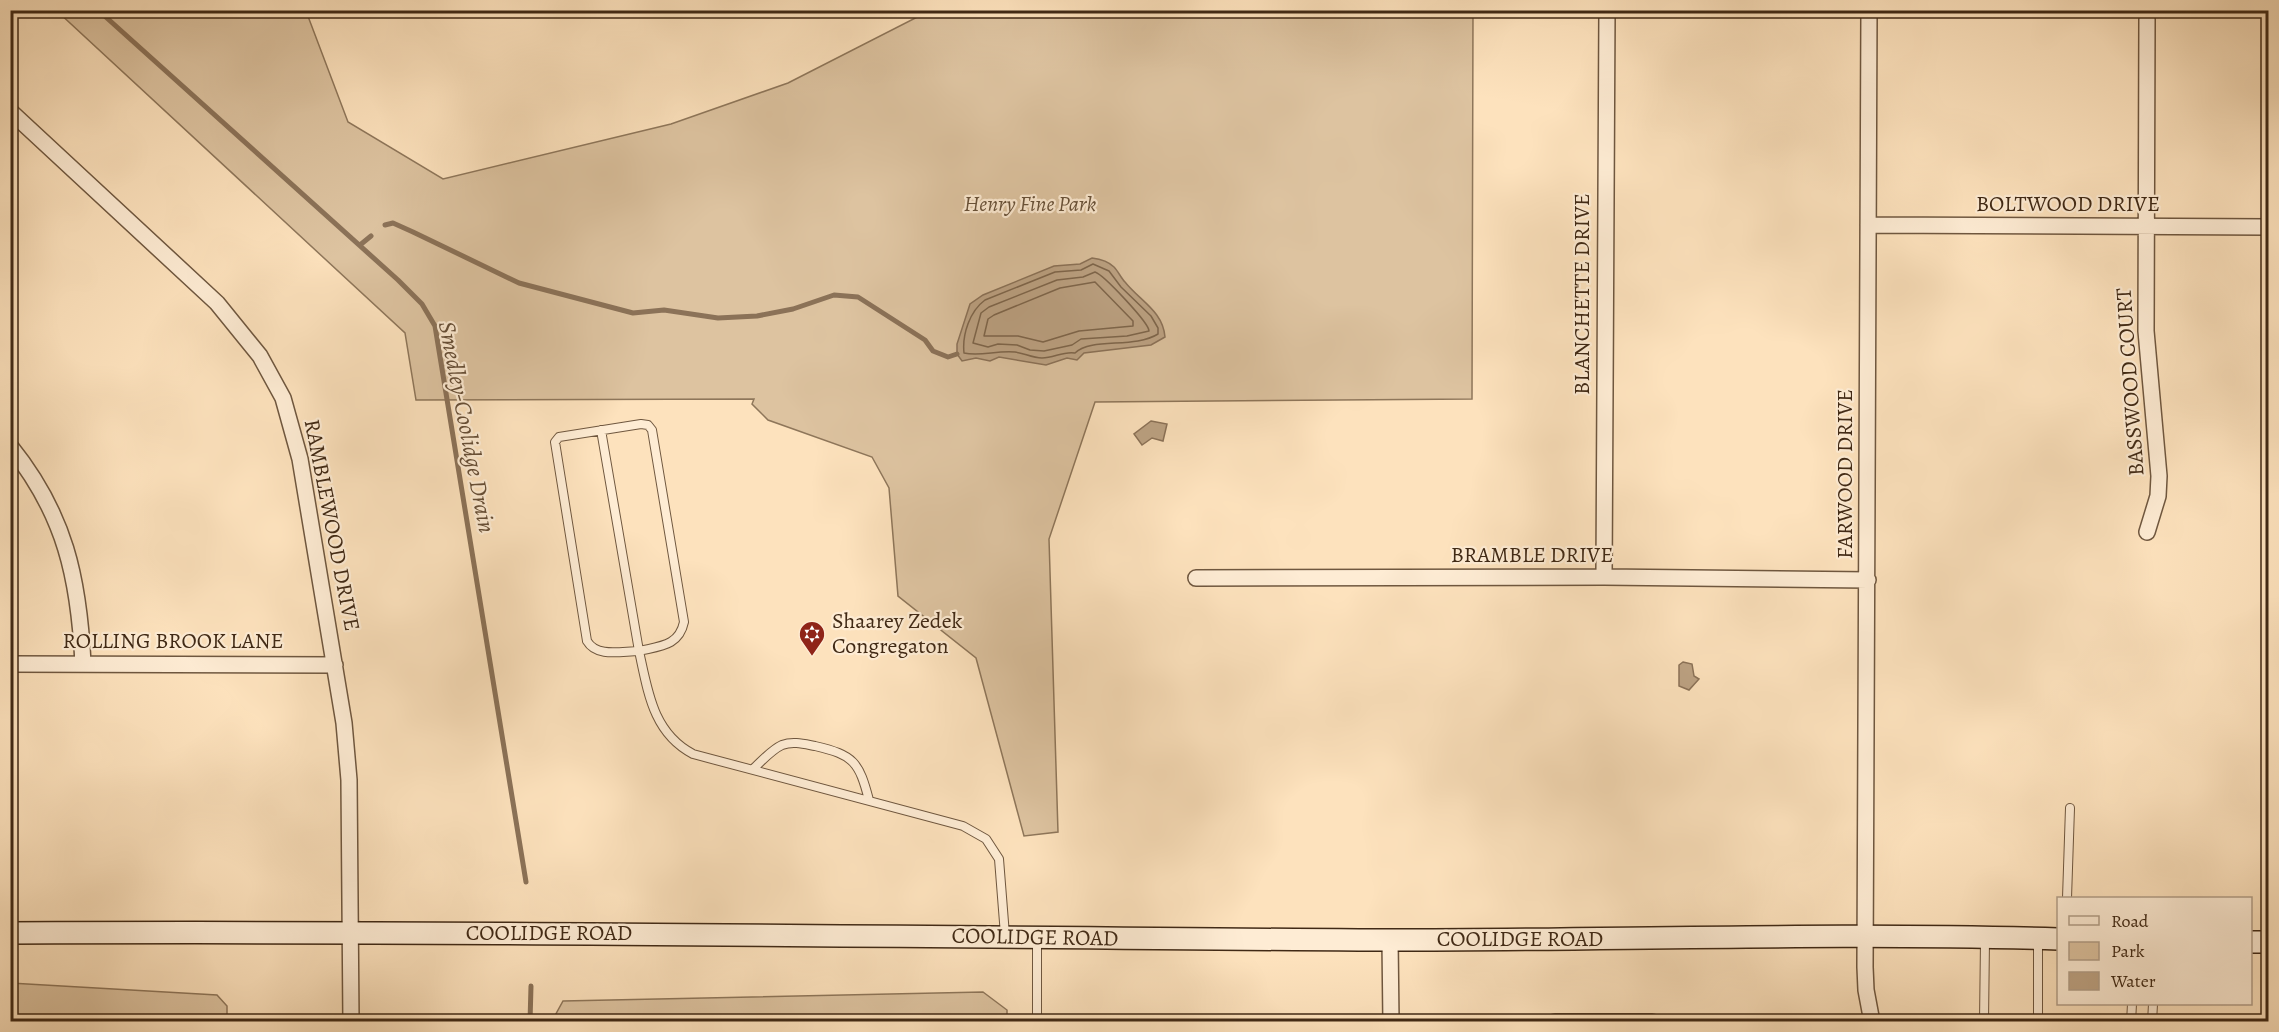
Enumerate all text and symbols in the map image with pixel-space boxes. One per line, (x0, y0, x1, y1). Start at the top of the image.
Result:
park label: Henry Fine Park (964, 189, 1096, 219)
street label: BOLTWOOD DRIVE (1976, 189, 2160, 219)
street label: BLANCHETTE DRIVE (1567, 193, 1597, 395)
street label: BASSWOOD COURT (2108, 287, 2152, 477)
water label: Smedley-Coolidge Drain (431, 318, 503, 536)
street label: FARWOOD DRIVE (1830, 389, 1860, 559)
street label: RAMBLEWOOD DRIVE (297, 417, 367, 633)
street label: BRAMBLE DRIVE (1451, 540, 1613, 570)
place label: Shaarey Zedek Congregaton (832, 606, 963, 661)
synagogue icon: Shaarey Zedek Congregaton (797, 619, 827, 657)
street label: ROLLING BROOK LANE (62, 626, 284, 656)
legend (2057, 897, 2252, 1005)
text: Road (2111, 909, 2149, 933)
street label: COOLIDGE ROAD (466, 918, 632, 948)
street label: COOLIDGE ROAD (951, 921, 1119, 953)
street label: COOLIDGE ROAD (1437, 924, 1603, 954)
text: Park (2111, 939, 2145, 963)
text: Water (2110, 969, 2156, 993)

